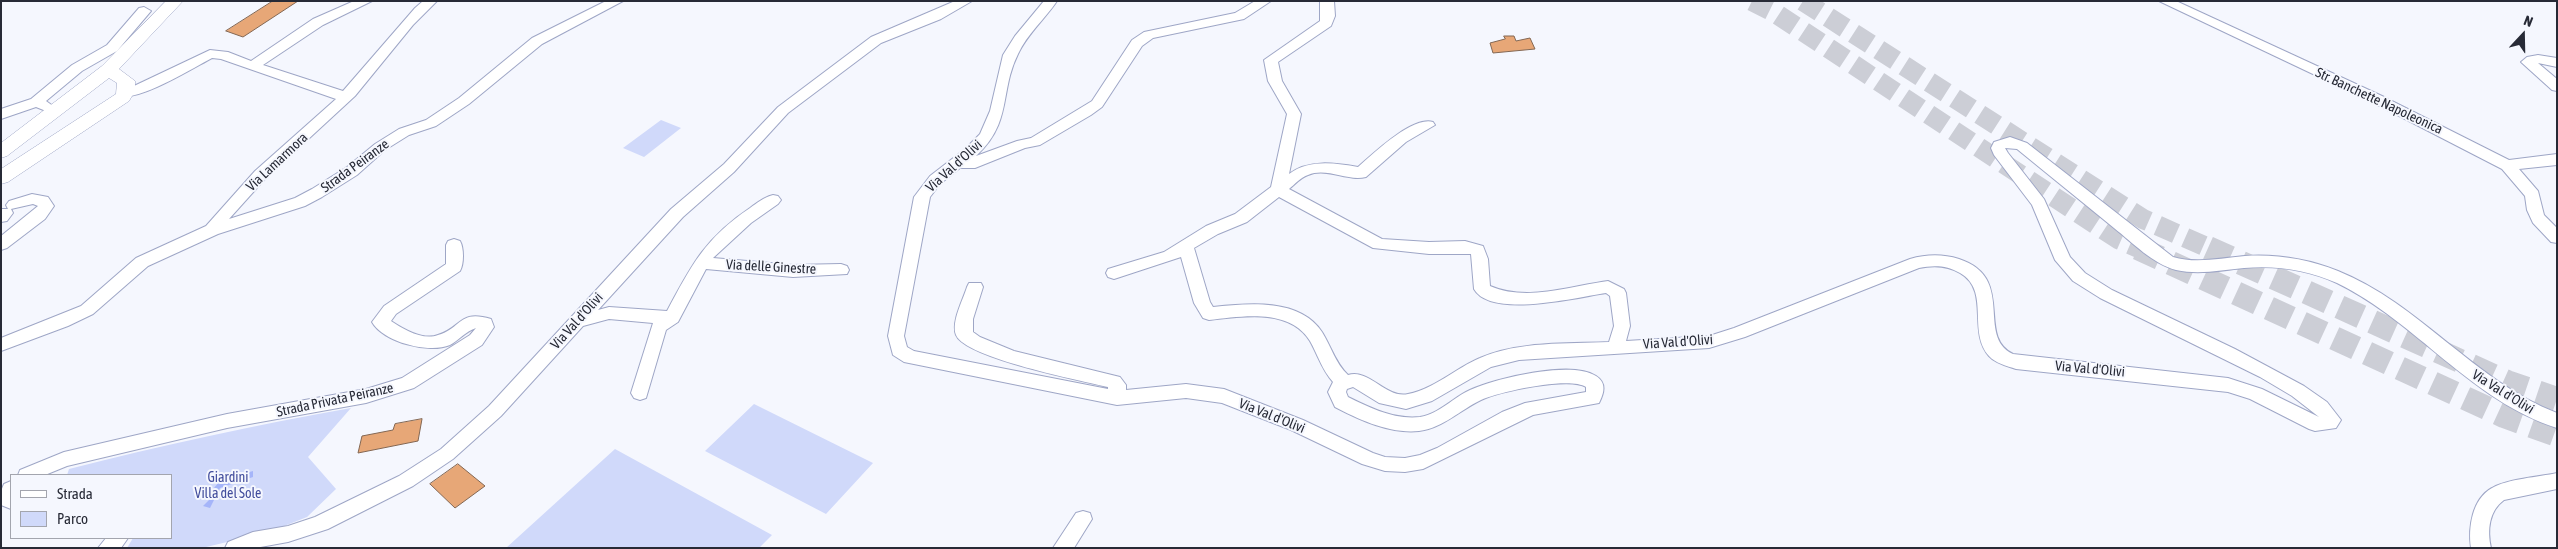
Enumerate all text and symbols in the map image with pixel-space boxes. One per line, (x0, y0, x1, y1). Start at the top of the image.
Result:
north arrow (2498, 10, 2548, 60)
text: N (2522, 12, 2535, 30)
street label: Str. Banchette Napoleonica (2313, 64, 2445, 138)
street label: Via Lamarmora (243, 129, 311, 195)
street label: Strada Peiranze (318, 136, 392, 196)
street label: Via Val d'Olivi (922, 136, 986, 196)
street label: Via delle Ginestre (725, 256, 817, 278)
street label: Via Val d'Olivi (547, 289, 607, 353)
street label: Via Val d'Olivi (1642, 331, 1714, 353)
street label: Via Val d'Olivi (2054, 358, 2126, 380)
street label: Via Val d'Olivi (2469, 366, 2537, 418)
street label: Strada Privata Peiranze (275, 379, 395, 421)
street label: Via Val d'Olivi (1236, 395, 1308, 437)
park label: Giardini Villa del Sole (195, 470, 261, 502)
legend (10, 474, 172, 539)
text: Strada (57, 485, 93, 502)
text: Parco (57, 510, 88, 527)

